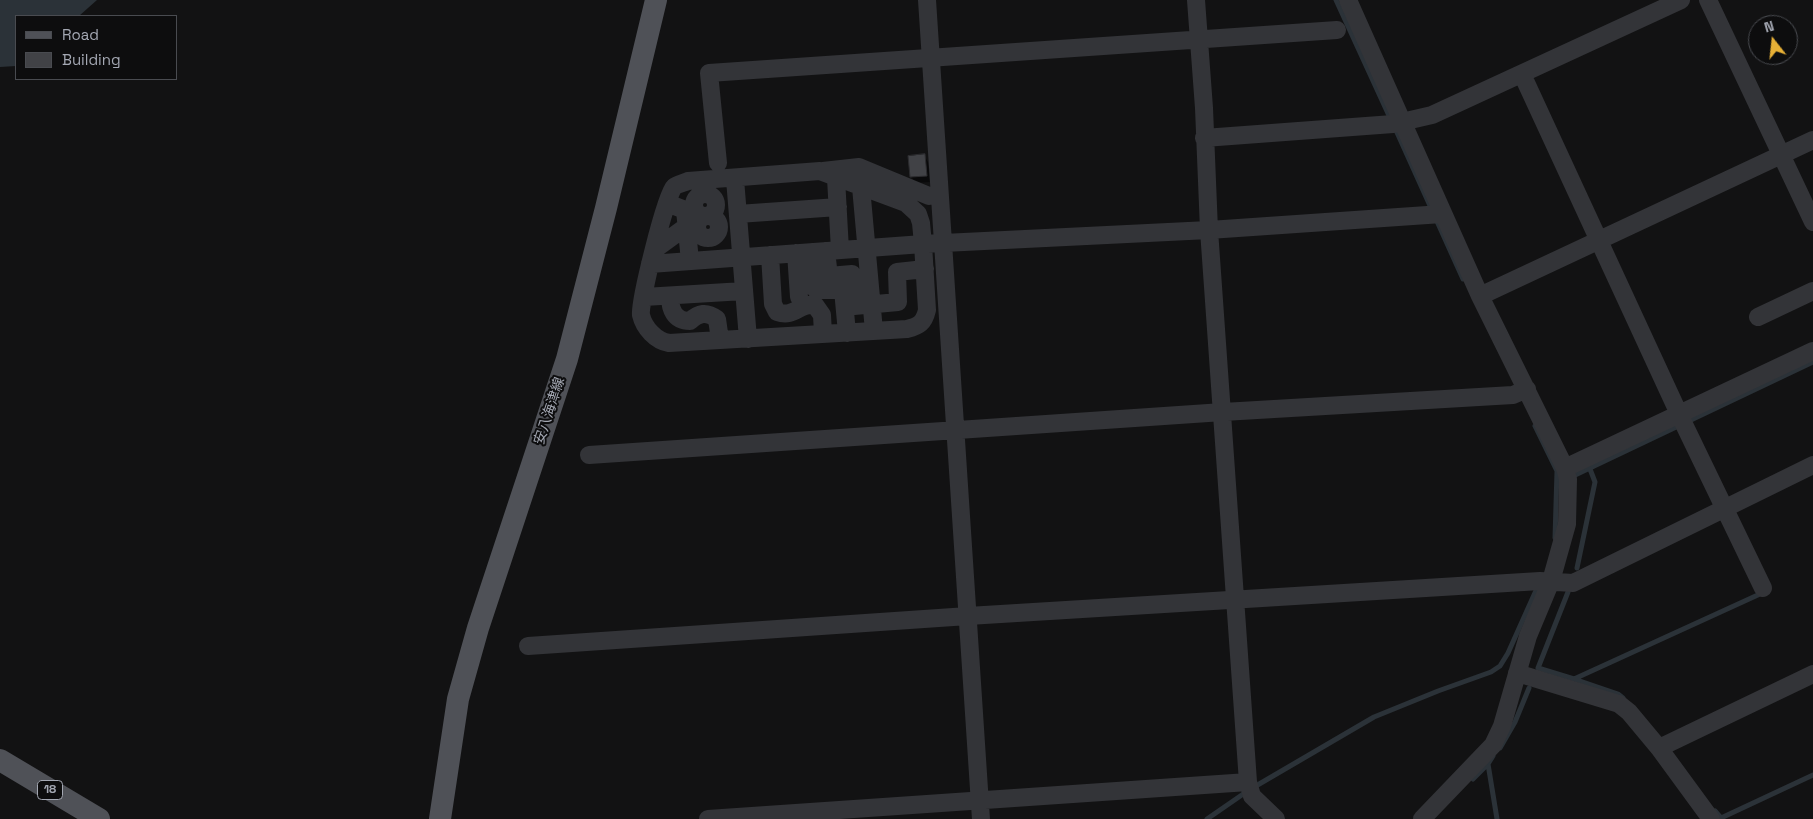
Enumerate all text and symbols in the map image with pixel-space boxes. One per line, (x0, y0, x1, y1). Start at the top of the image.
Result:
legend (15, 15, 178, 80)
north arrow (1748, 15, 1798, 65)
text: N (1762, 17, 1776, 36)
text: Road (62, 25, 99, 44)
text: Building (62, 50, 121, 69)
street label: 安八海津線 (531, 375, 569, 447)
road number: 18 (38, 780, 62, 800)

